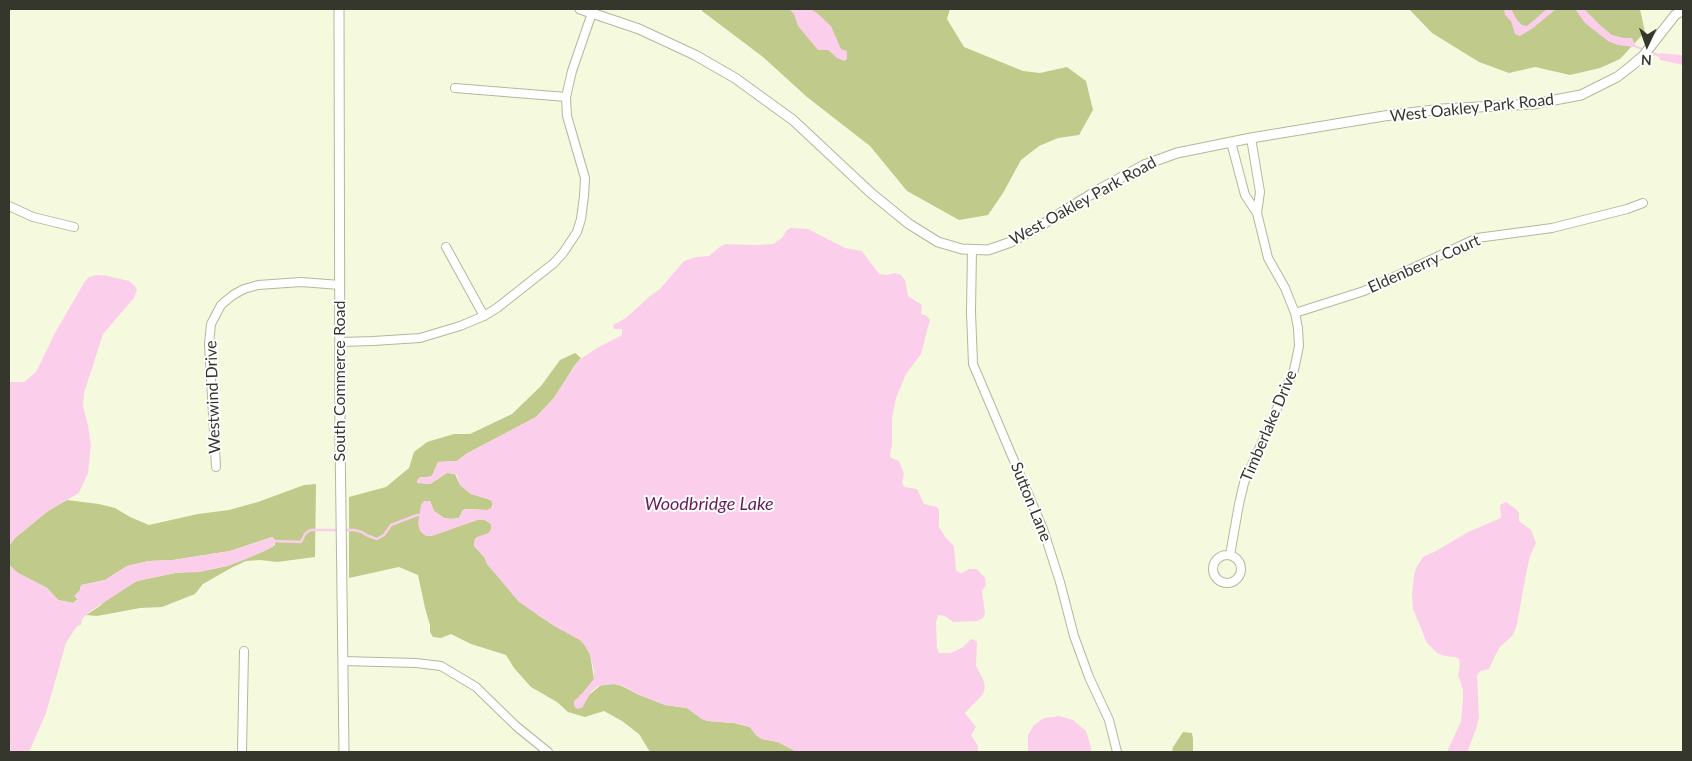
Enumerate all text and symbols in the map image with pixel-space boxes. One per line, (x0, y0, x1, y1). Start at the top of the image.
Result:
north arrow (1622, 20, 1672, 70)
text: N (1640, 52, 1652, 69)
street label: West Oakley Park Road (1389, 90, 1555, 126)
street label: West Oakley Park Road (1006, 153, 1160, 249)
street label: Eldenberry Court (1365, 231, 1483, 297)
street label: South Commerce Road (330, 301, 350, 461)
street label: Westwind Drive (201, 340, 225, 454)
street label: Timberlake Drive (1237, 367, 1301, 485)
street label: Sutton Lane (1006, 459, 1056, 545)
water label: Woodbridge Lake (644, 493, 774, 515)

